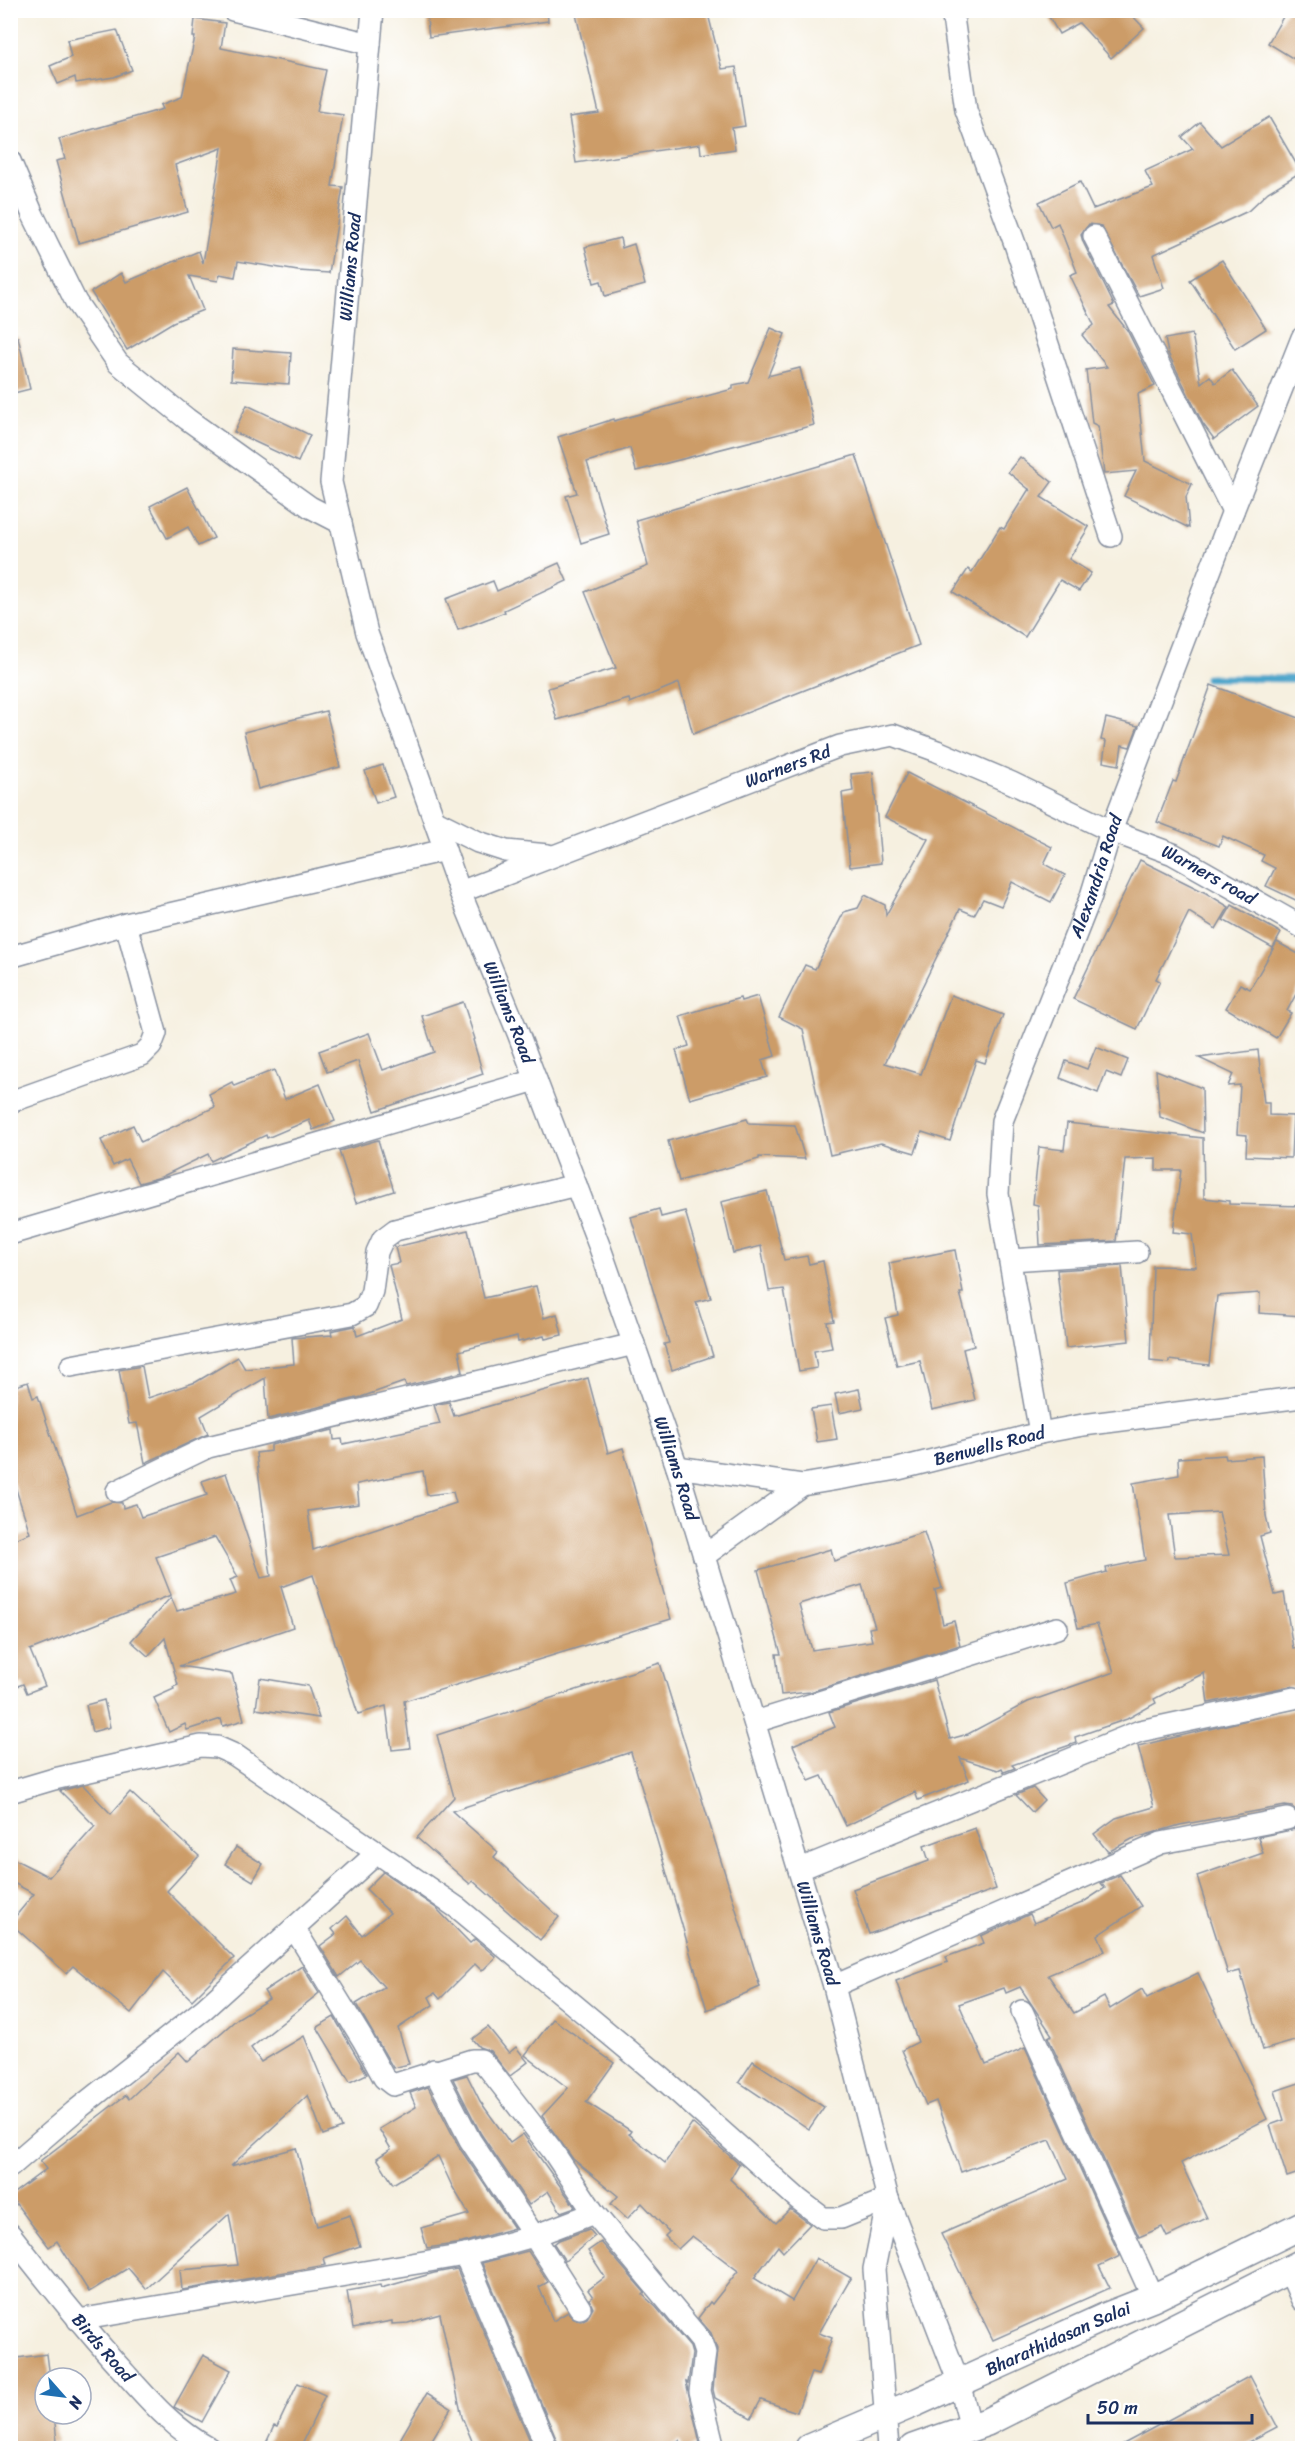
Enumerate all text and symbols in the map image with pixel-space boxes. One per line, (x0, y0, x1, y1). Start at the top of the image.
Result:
street label: Williams Road (329, 210, 371, 322)
street label: Warners Rd (740, 734, 837, 797)
street label: Alexandria Road (1060, 808, 1132, 944)
street label: Warners road (1157, 835, 1264, 915)
street label: Williams Road (474, 956, 545, 1070)
street label: Williams Road (644, 1411, 709, 1526)
street label: Benwells Road (930, 1416, 1050, 1475)
street label: Williams Road (787, 1877, 849, 1991)
street label: Bharathidasan Salai (980, 2292, 1137, 2385)
street label: Birds Road (63, 2306, 144, 2391)
north arrow (33, 2366, 93, 2426)
scale bar (1088, 2387, 1252, 2425)
text: N (60, 2390, 92, 2415)
text: 50 m (1097, 2392, 1138, 2424)

